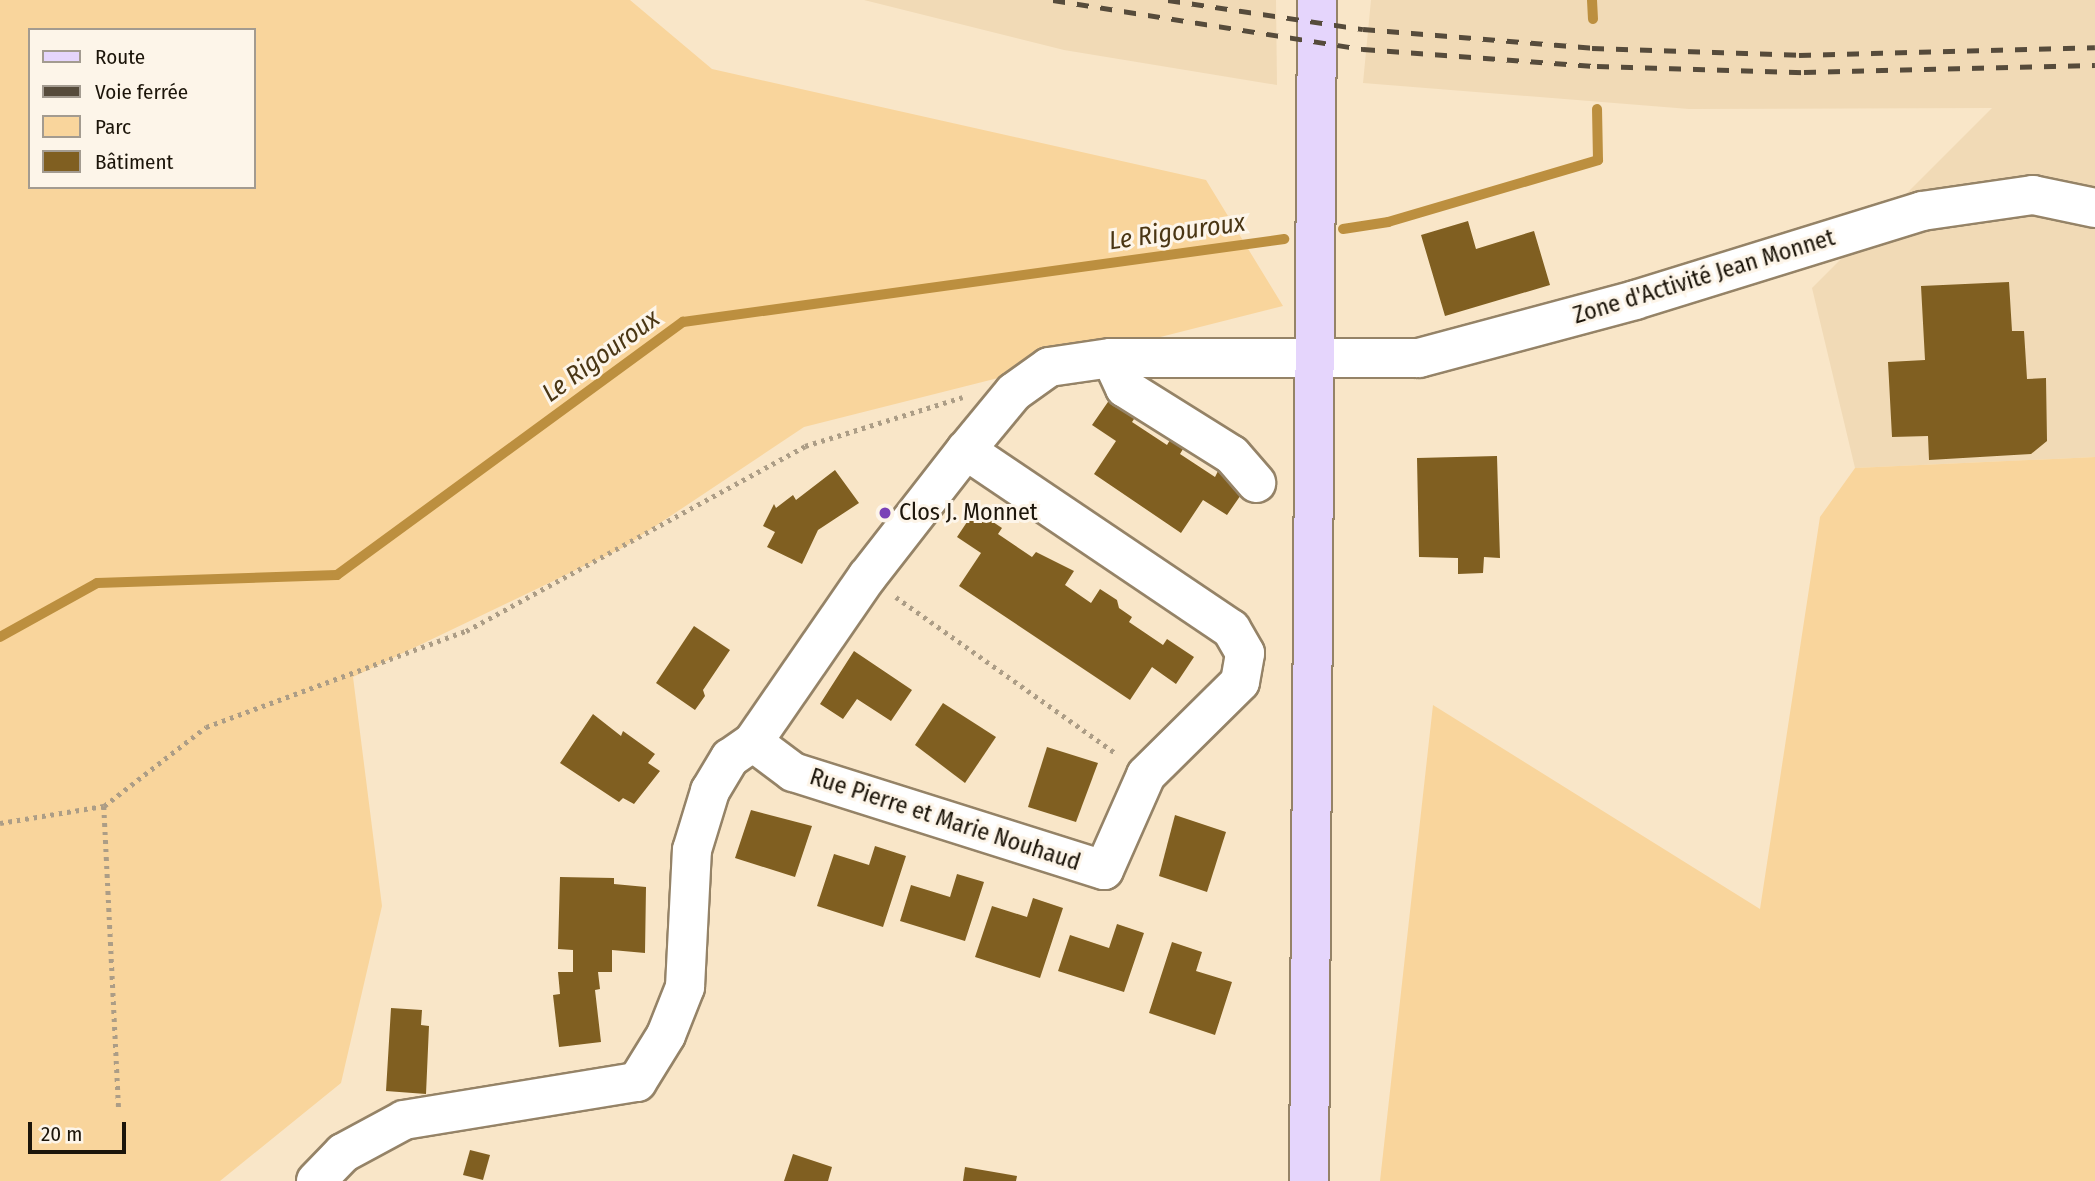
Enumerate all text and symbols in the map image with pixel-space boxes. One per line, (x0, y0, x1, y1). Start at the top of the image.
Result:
legend (28, 28, 256, 189)
text: Route (95, 44, 145, 70)
text: Voie ferrée (95, 79, 188, 105)
text: Parc (95, 114, 131, 140)
text: Bâtiment (95, 149, 173, 175)
water label: Le Rigouroux (1107, 207, 1247, 257)
street label: Zone d'Activité Jean Monnet (1570, 223, 1838, 331)
water label: Le Rigouroux (536, 303, 666, 409)
place label: Clos J. Monnet (899, 499, 1038, 527)
marker: Clos J. Monnet (877, 505, 893, 521)
street label: Rue Pierre et Marie Nouhaud (806, 763, 1084, 877)
scale bar (32, 1108, 130, 1152)
text: 20 m (41, 1121, 82, 1147)

